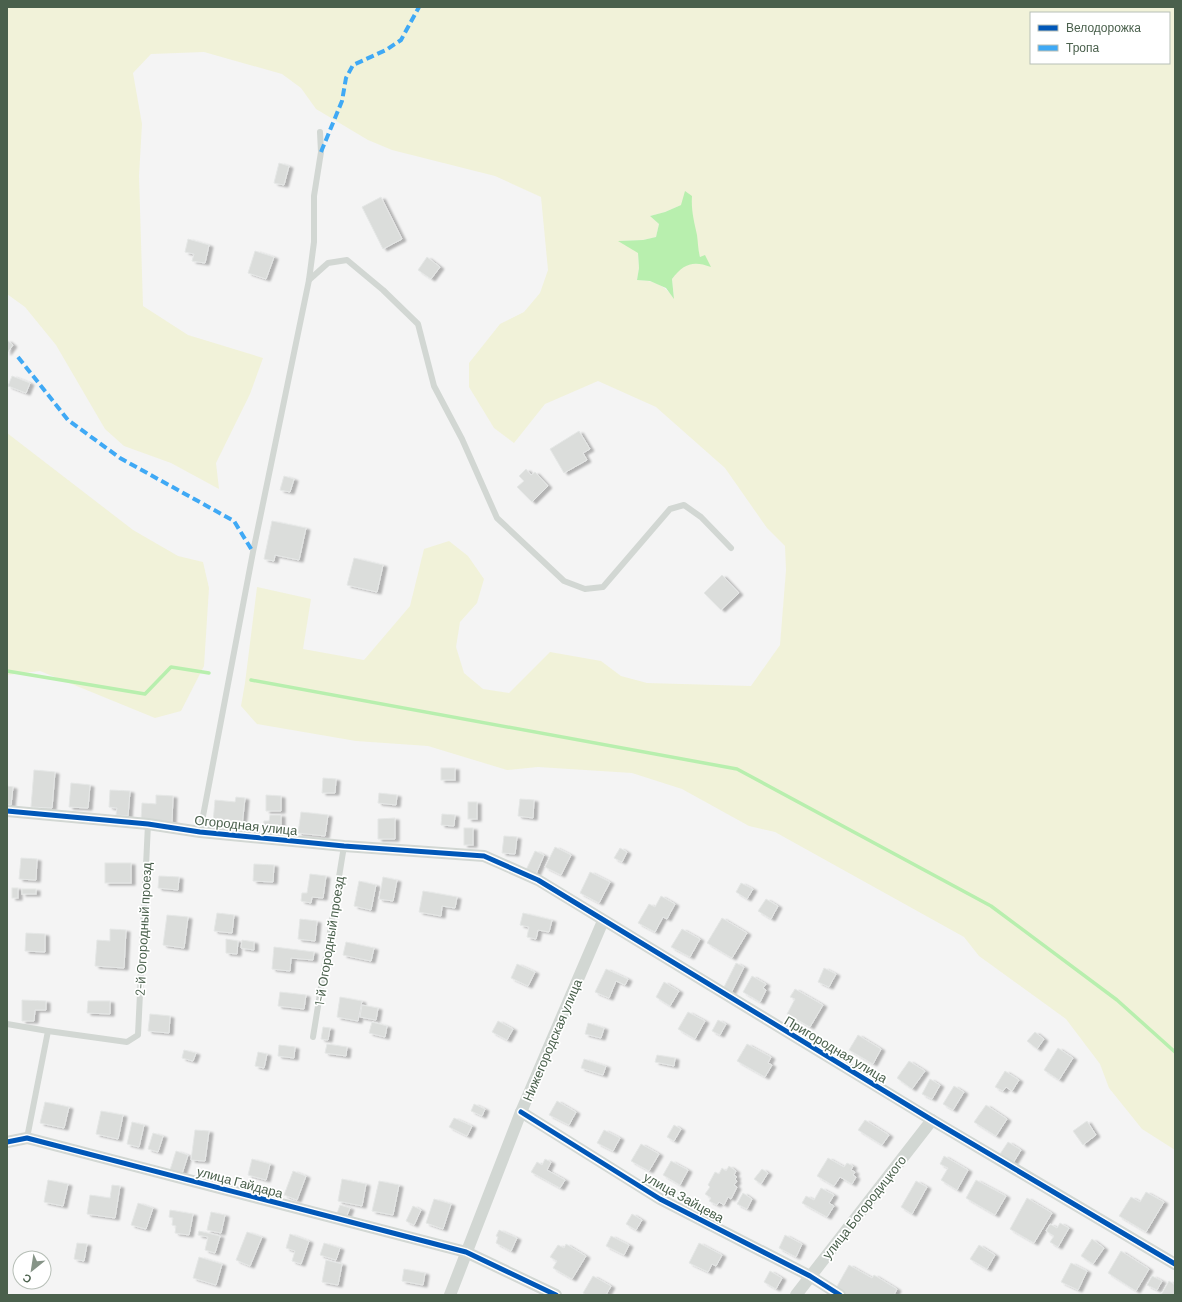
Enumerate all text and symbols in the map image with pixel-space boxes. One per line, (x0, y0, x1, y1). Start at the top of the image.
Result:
legend (1030, 12, 1170, 64)
text: Велодорожка (1066, 20, 1141, 35)
text: Тропа (1066, 40, 1100, 55)
street label: Огородная улица (194, 812, 299, 838)
street label: 2-й Огородный проезд (132, 861, 155, 996)
street label: 1-й Огородный проезд (311, 875, 347, 1007)
street label: Нижегородская улица (519, 976, 585, 1103)
street label: Пригородная улица (782, 1012, 891, 1086)
street label: улица Богородицкого (819, 1152, 909, 1262)
street label: улица Гайдара (195, 1163, 286, 1201)
street label: улица Зайцева (641, 1168, 728, 1226)
north arrow (12, 1250, 52, 1290)
text: С (20, 1271, 33, 1287)

